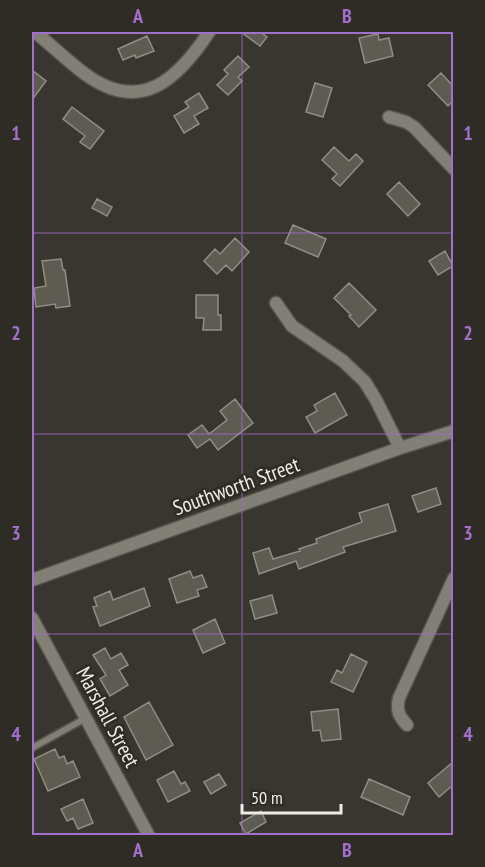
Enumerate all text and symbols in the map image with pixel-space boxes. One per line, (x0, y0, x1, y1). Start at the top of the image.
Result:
text: A (132, 3, 144, 29)
text: B (342, 3, 352, 29)
text: 1 (11, 120, 21, 146)
text: 1 (463, 120, 473, 146)
text: 2 (11, 320, 21, 346)
text: 2 (463, 320, 473, 346)
street label: Southworth Street (169, 451, 303, 521)
text: 3 (11, 520, 21, 546)
text: 3 (463, 520, 473, 546)
street label: Marshall Street (70, 662, 146, 772)
text: 4 (11, 721, 21, 747)
text: 4 (463, 721, 473, 747)
scale bar (242, 777, 341, 815)
text: 50 m (251, 786, 283, 809)
text: A (132, 837, 144, 863)
text: B (342, 837, 352, 863)

